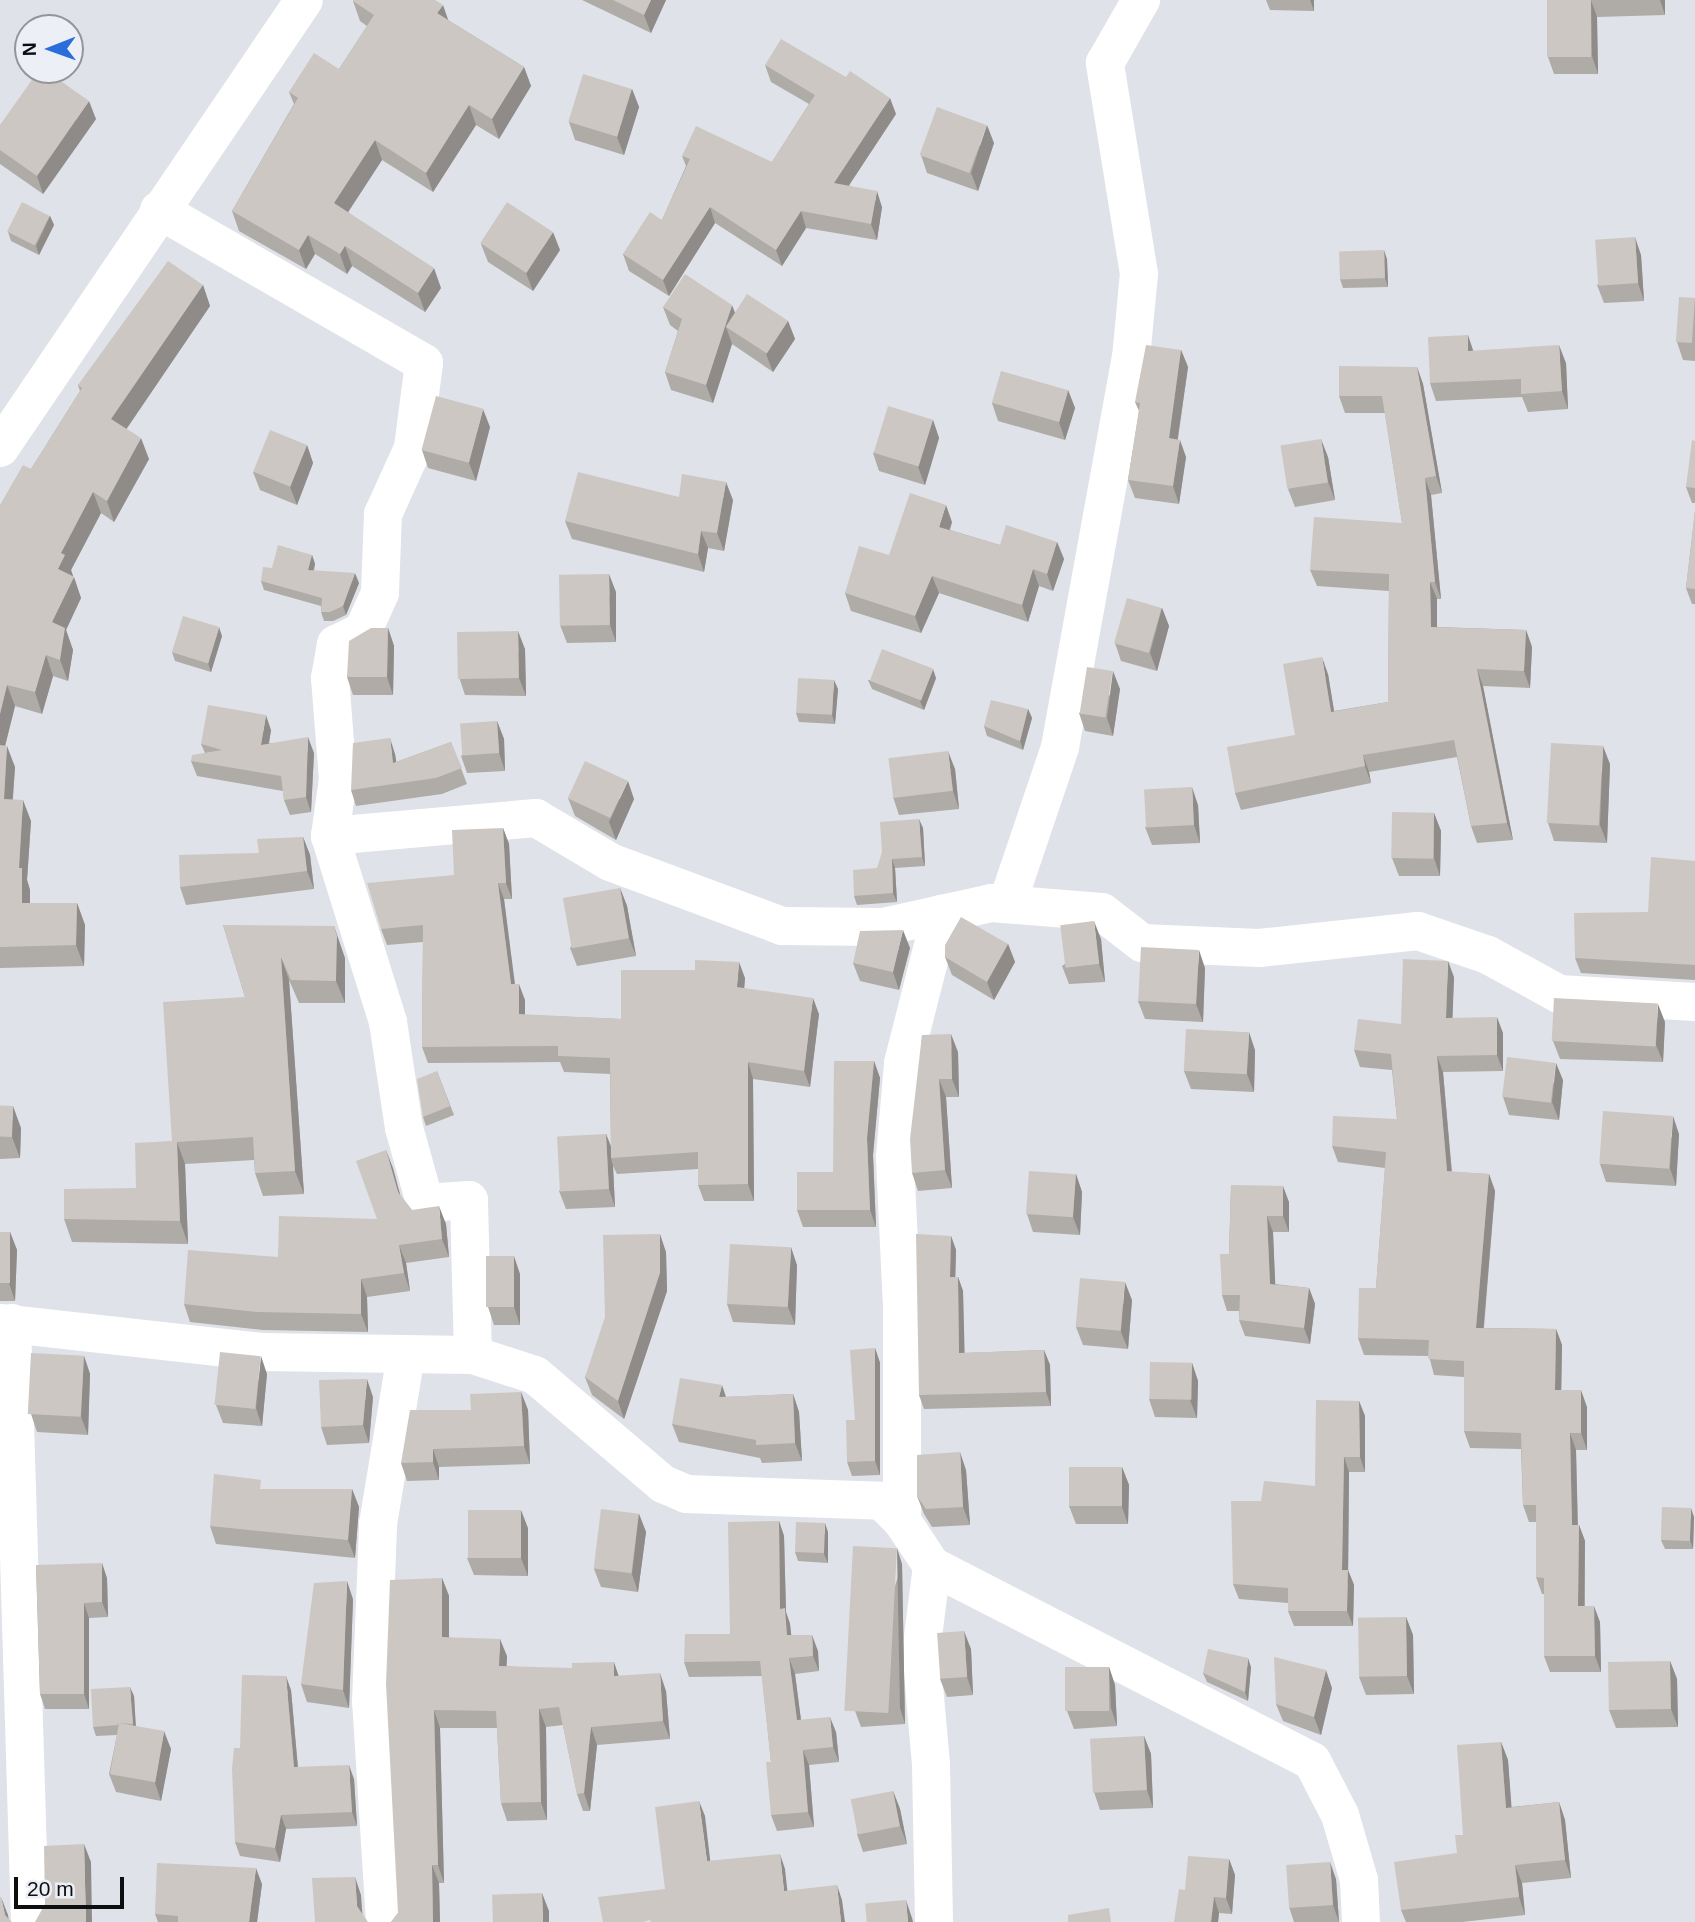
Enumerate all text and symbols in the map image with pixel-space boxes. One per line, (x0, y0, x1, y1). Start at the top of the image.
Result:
north arrow (14, 14, 84, 84)
text: N (19, 42, 40, 56)
scale bar (18, 1862, 128, 1906)
text: 20 m (27, 1877, 74, 1900)

